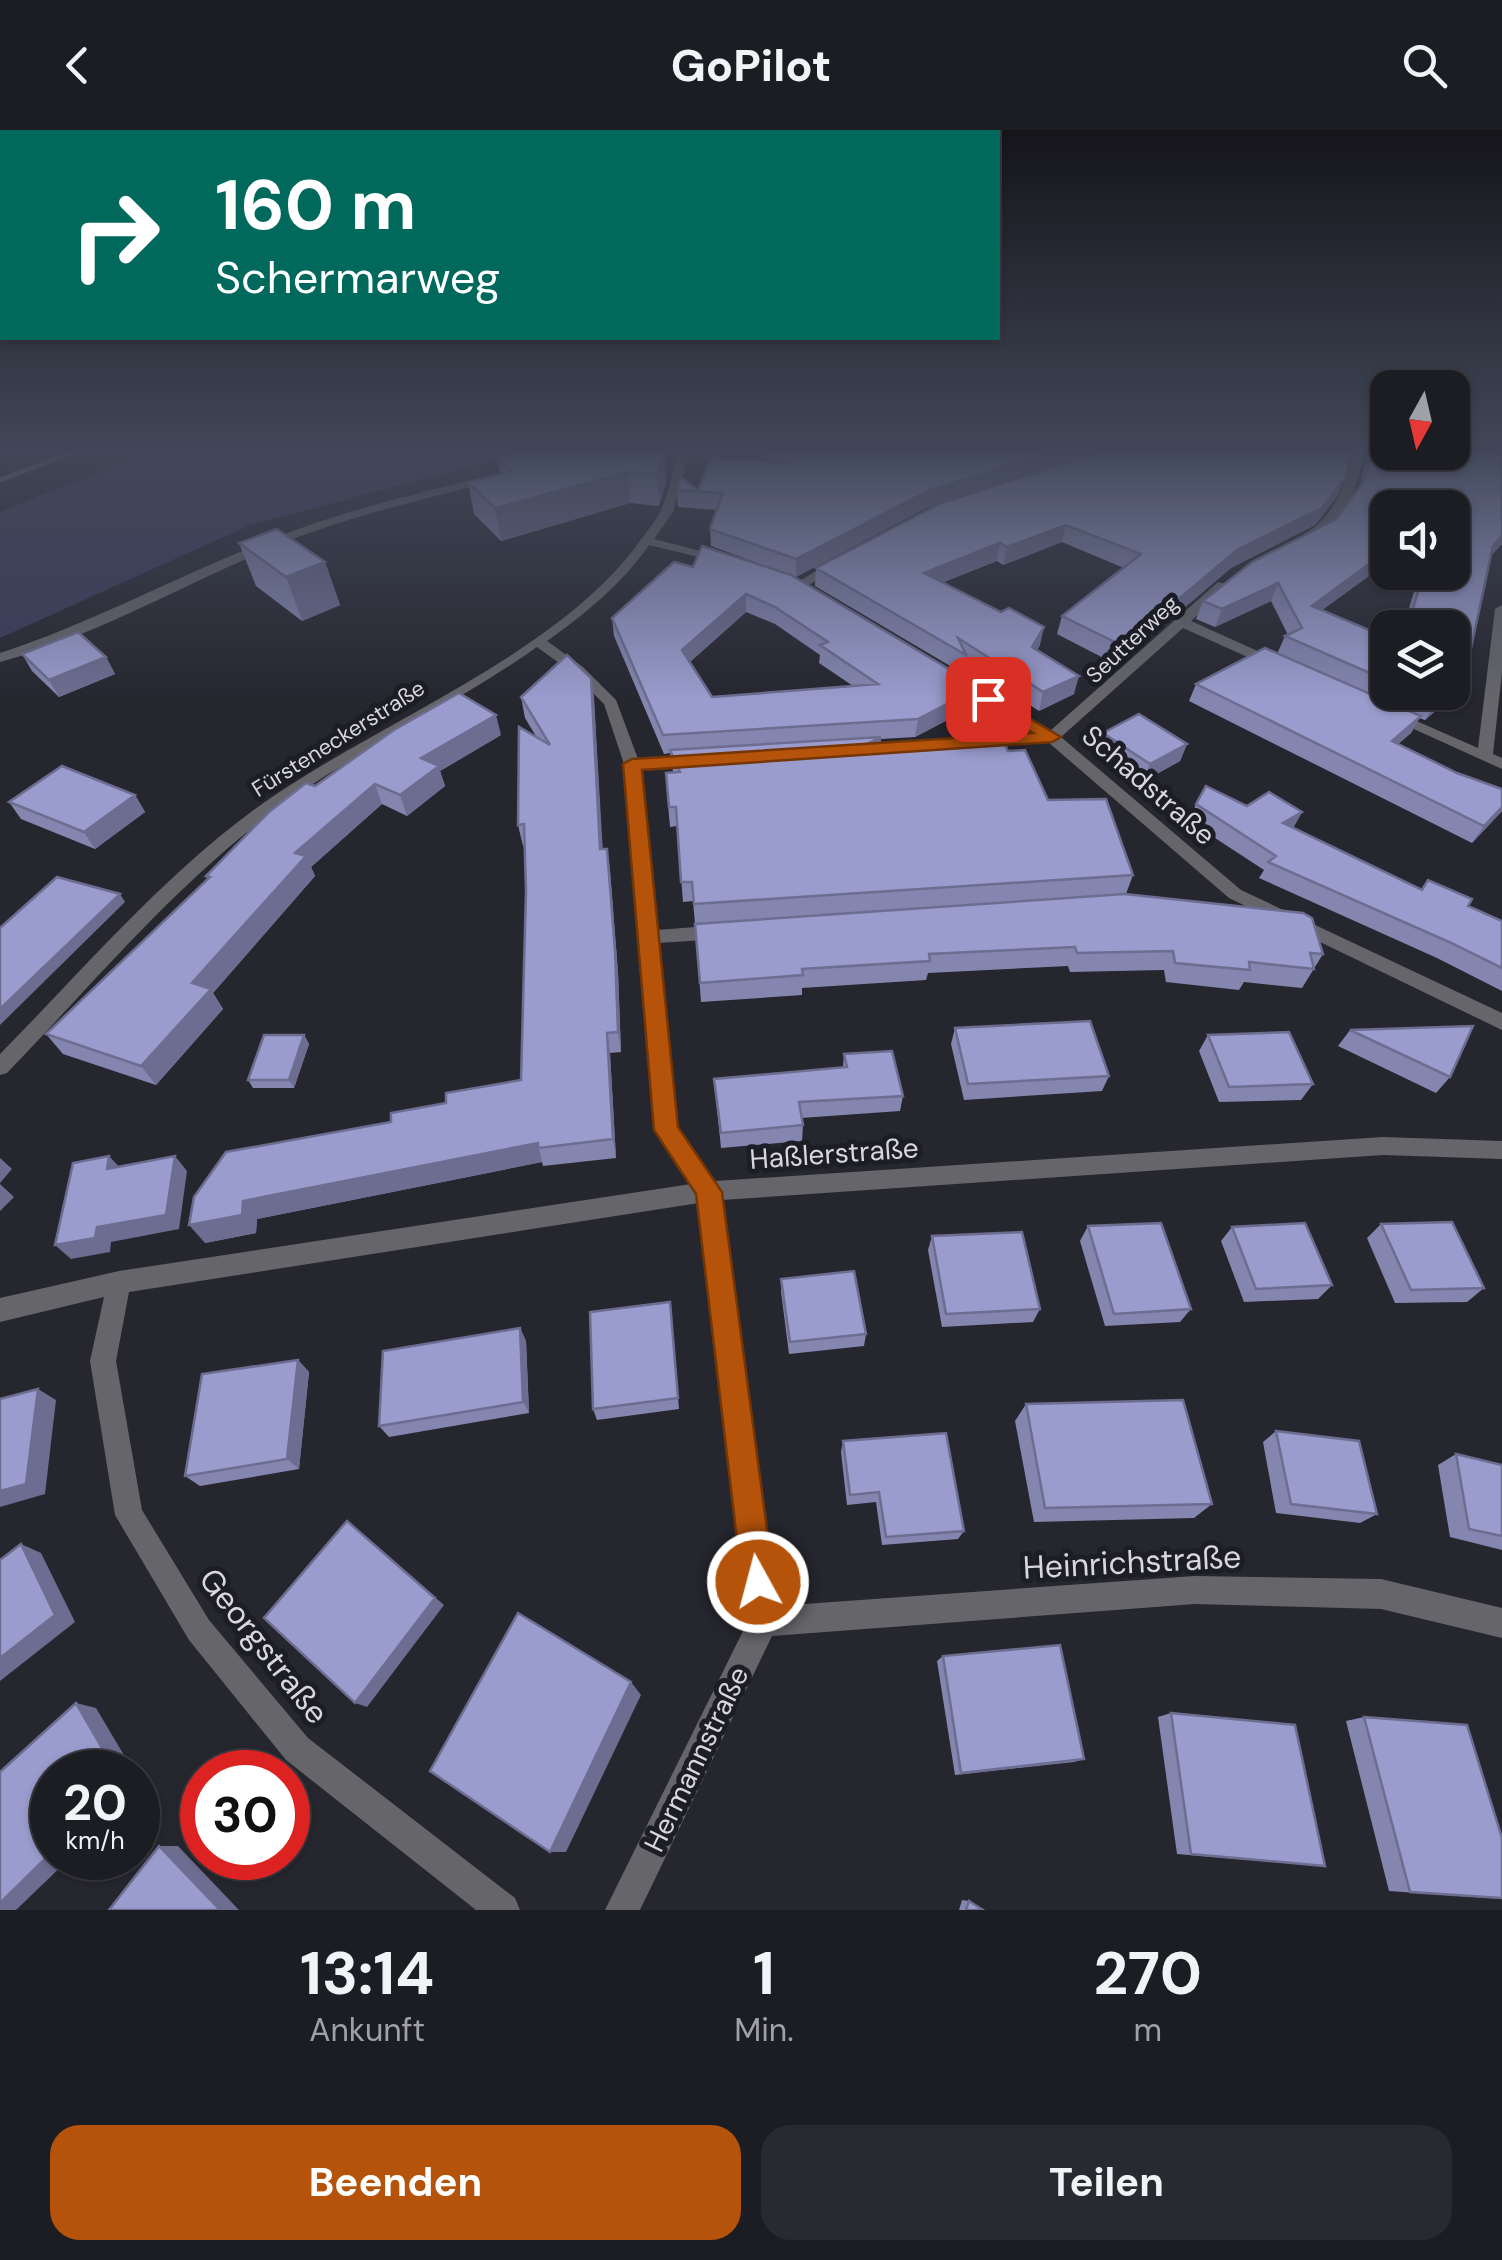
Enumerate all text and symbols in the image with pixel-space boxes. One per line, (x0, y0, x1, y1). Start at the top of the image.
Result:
text: GoPilot (671, 36, 831, 95)
icon: back (50, 38, 105, 93)
icon: search (1397, 38, 1452, 93)
text: 160 m (215, 160, 416, 251)
icon: right (50, 170, 180, 300)
text: Schermarweg (215, 248, 500, 307)
north arrow (1370, 370, 1470, 470)
map controls (1370, 370, 1470, 710)
button: sound (1370, 490, 1470, 590)
street label: Seutterweg (1080, 589, 1185, 690)
button: layers (1370, 610, 1470, 710)
pin (946, 657, 1031, 742)
icon: arrive (961, 672, 1016, 727)
street label: Fürsteneckerstraße (246, 674, 430, 803)
street label: Schadstraße (1074, 717, 1223, 854)
street label: Haßlerstraße (748, 1129, 920, 1178)
position arrow (706, 1530, 810, 1634)
street label: Heinrichstraße (1022, 1535, 1242, 1589)
street label: Georgstraße (190, 1559, 338, 1733)
street label: Hermannstraße (636, 1660, 757, 1858)
speed limit sign: 30 (180, 1750, 310, 1880)
text: 20 (63, 1770, 127, 1836)
text: km/h (65, 1824, 125, 1857)
text: 13:14 (300, 1934, 434, 2013)
text: 1 (753, 1934, 775, 2013)
text: 270 (1094, 1934, 1202, 2013)
text: Ankunft (309, 2009, 425, 2051)
text: Min. (734, 2009, 794, 2051)
text: m (1133, 2009, 1162, 2051)
button: Beenden (50, 2125, 741, 2240)
button: Teilen (761, 2125, 1452, 2240)

